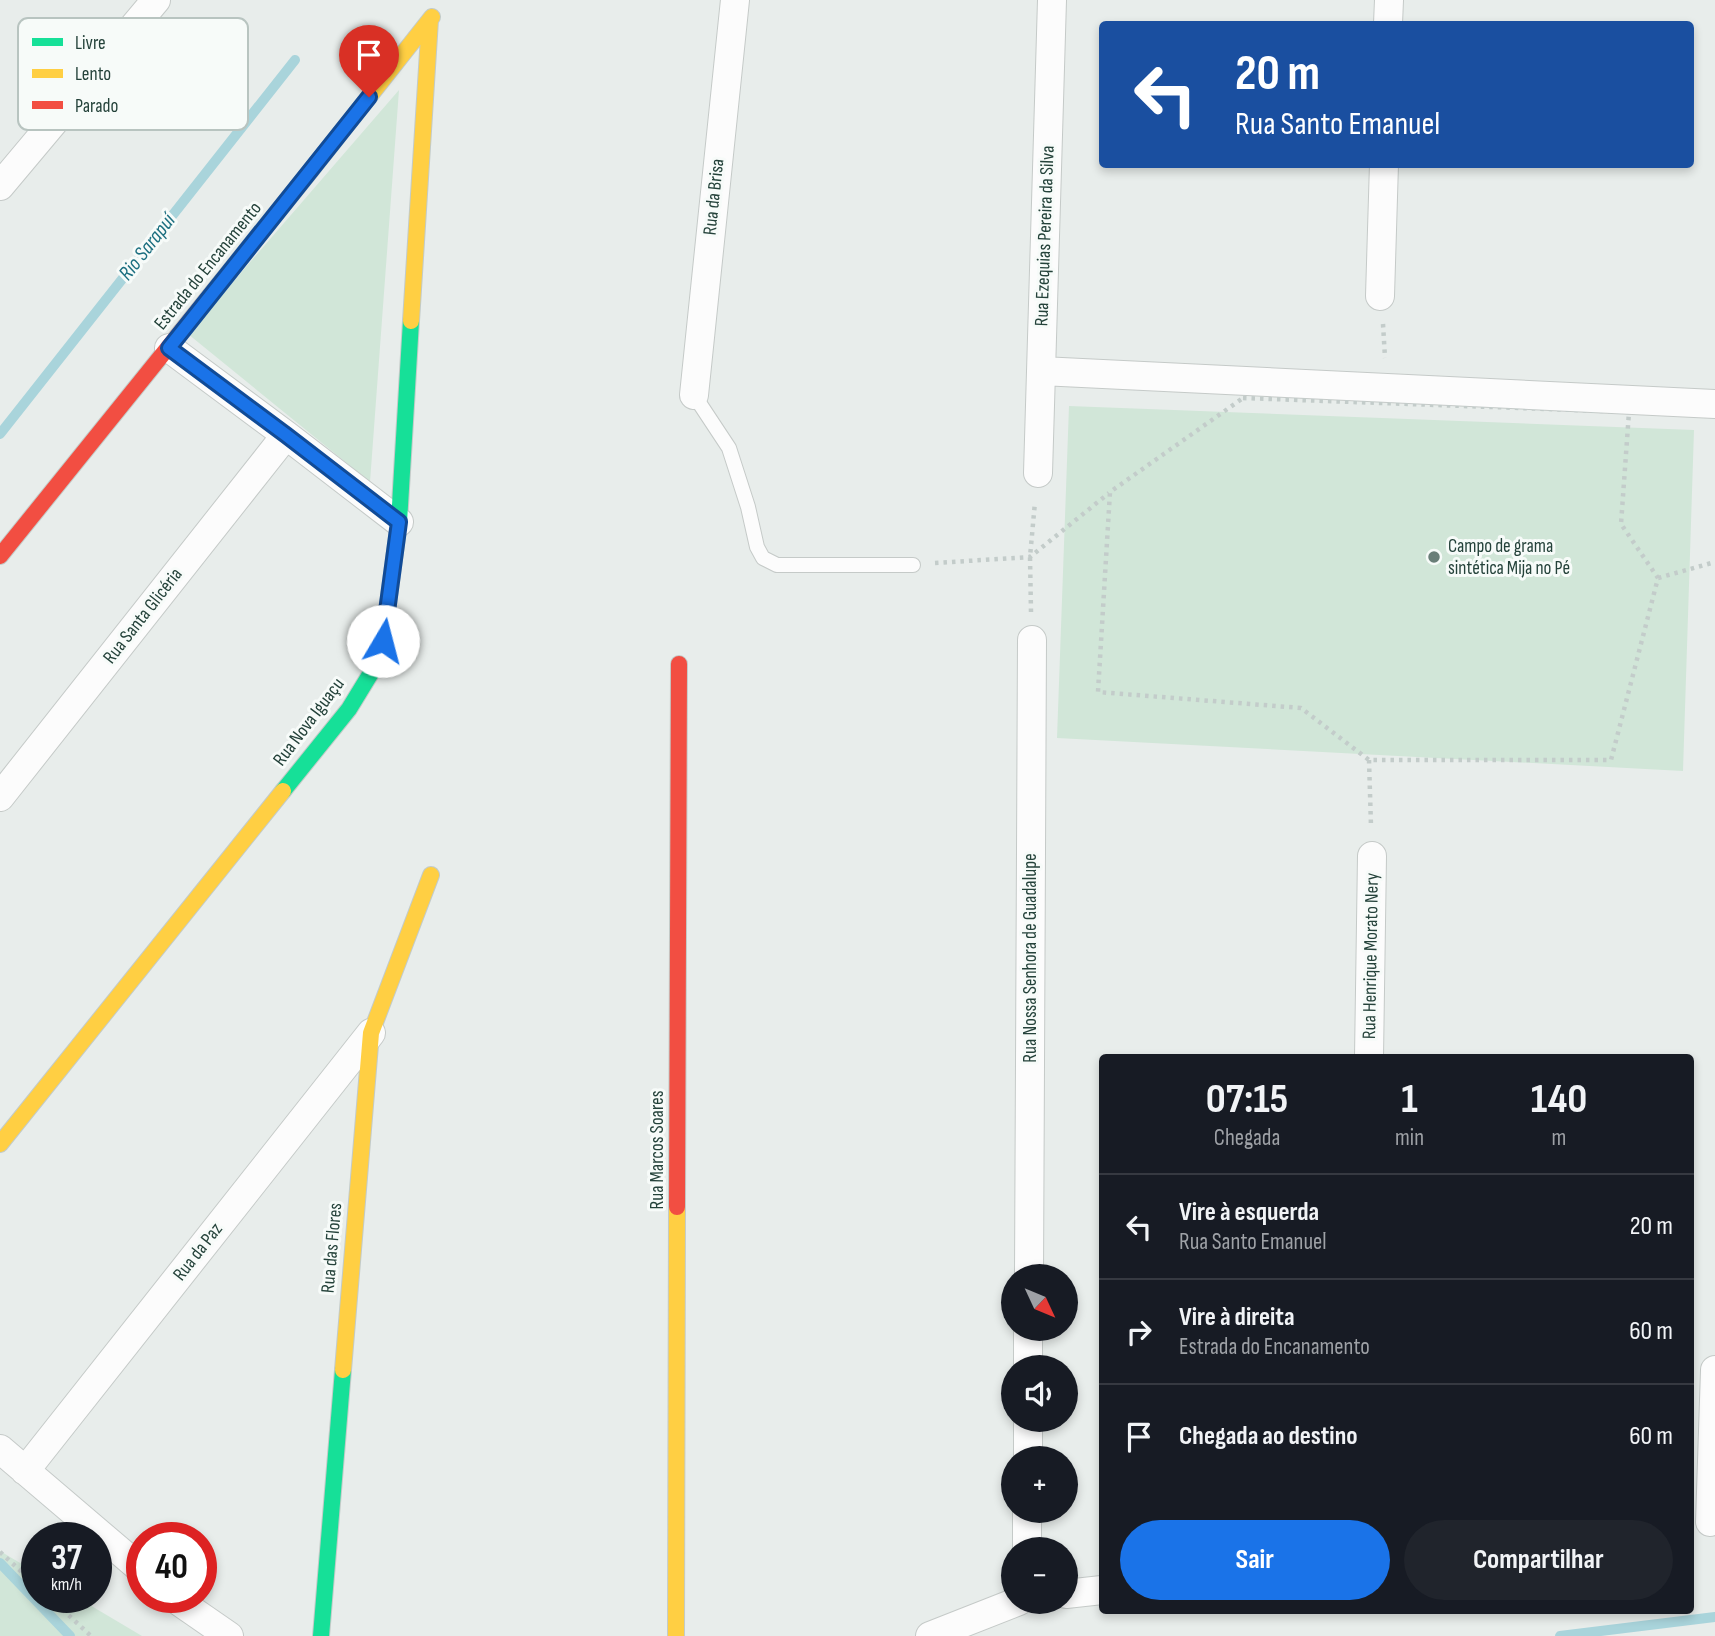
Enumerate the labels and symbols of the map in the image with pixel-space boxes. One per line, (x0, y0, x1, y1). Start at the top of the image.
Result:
legend (18, 18, 248, 130)
pin (339, 25, 399, 97)
text: Livre (75, 32, 106, 55)
text: Lento (75, 63, 111, 86)
text: Parado (75, 95, 118, 118)
street label: Rua Ezequias Pereira da Silva (1030, 145, 1060, 327)
street label: Rua da Brisa (699, 158, 729, 236)
street label: Estrada do Encanamento (149, 197, 267, 335)
water label: Rio Sarapuí (113, 207, 182, 285)
place label: Campo de grama sintética Mija no Pé (1448, 535, 1570, 580)
marker: Campo de grama sintética Mija no Pé (1426, 549, 1442, 565)
street label: Rua Santa Glicéria (98, 564, 188, 668)
position arrow (346, 604, 420, 678)
street label: Rua Nova Iguaçu (268, 674, 350, 770)
street label: Rua Nossa Senhora de Guadalupe (1019, 853, 1042, 1063)
street label: Rua Henrique Morato Nery (1358, 872, 1384, 1039)
street label: Rua Marcos Soares (646, 1090, 669, 1209)
street label: Rua das Flores (317, 1202, 347, 1294)
street label: Rua da Paz (168, 1218, 228, 1286)
north arrow (1001, 1264, 1078, 1340)
speed limit sign: 40 (126, 1522, 217, 1613)

